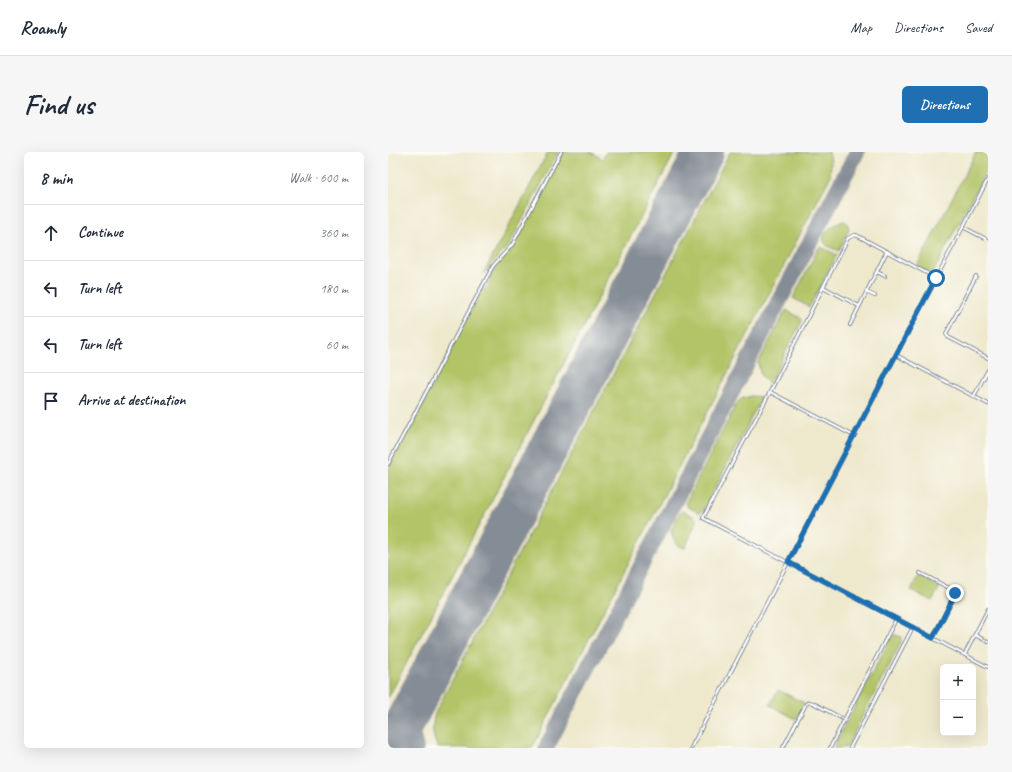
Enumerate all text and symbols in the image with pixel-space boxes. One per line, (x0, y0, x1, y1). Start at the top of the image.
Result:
text: Roamly (20, 16, 66, 40)
text: Map (851, 19, 872, 36)
text: Directions (894, 19, 943, 36)
text: Saved (965, 19, 992, 36)
button: Directions (902, 86, 988, 123)
text: Find us (24, 87, 94, 122)
text: 8 min (40, 168, 73, 189)
text: Walk · 600 m (289, 170, 348, 186)
icon: ahead (40, 222, 62, 244)
text: Continue (78, 223, 123, 242)
text: 360 m (320, 225, 348, 241)
route start (927, 269, 945, 287)
icon: left (40, 278, 62, 300)
text: Turn left (78, 279, 121, 298)
text: 180 m (320, 281, 348, 297)
icon: left (40, 334, 62, 356)
text: Turn left (78, 335, 121, 354)
text: 60 m (326, 337, 348, 353)
icon: arrive (40, 390, 62, 412)
text: Arrive at destination (78, 391, 185, 410)
route end (946, 584, 964, 602)
map controls (940, 664, 976, 736)
button: + (940, 664, 976, 700)
button: − (940, 700, 976, 736)

